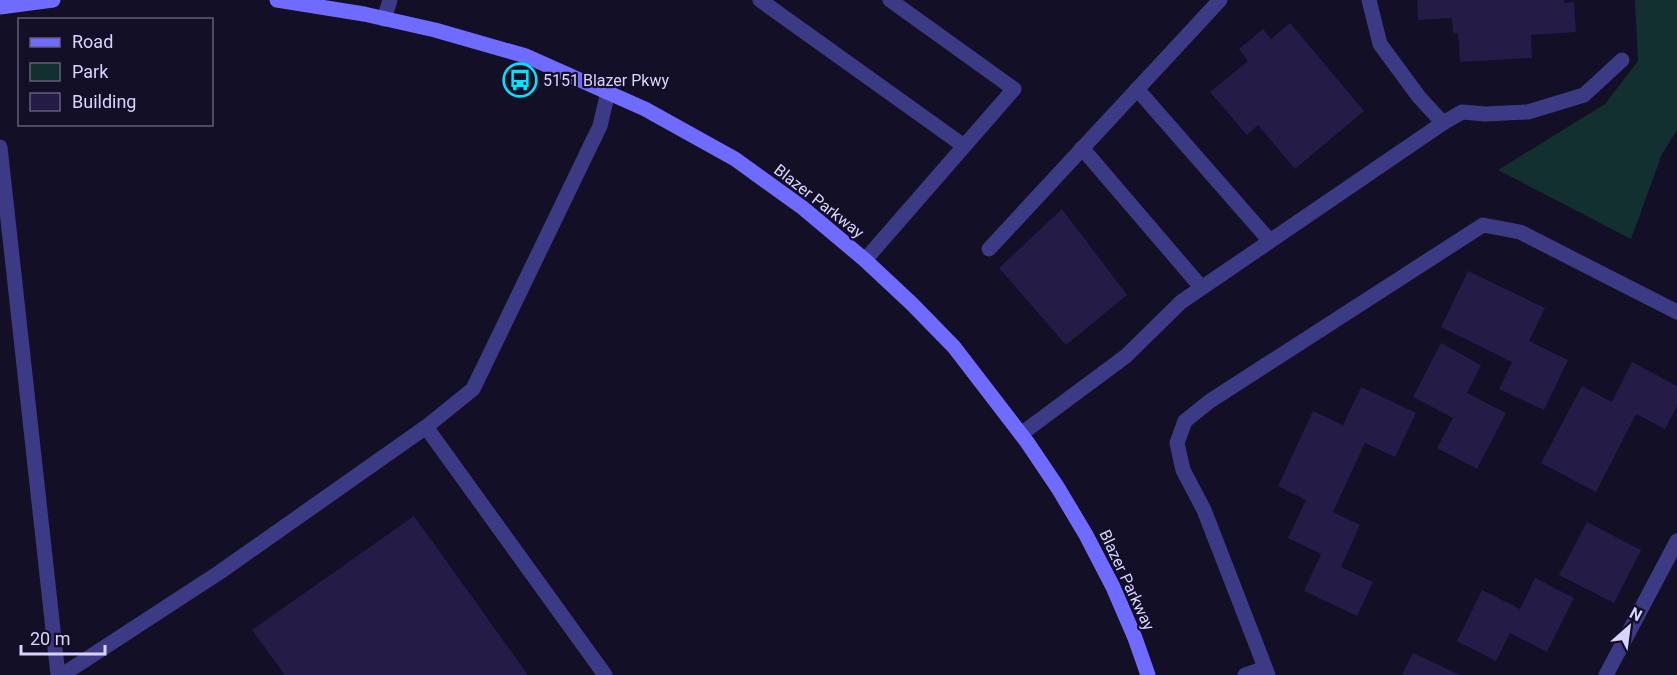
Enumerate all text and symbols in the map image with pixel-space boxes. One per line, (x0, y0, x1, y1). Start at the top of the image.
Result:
legend (18, 18, 213, 126)
text: Road (72, 31, 113, 52)
text: Park (72, 61, 109, 82)
bus stop icon: 5151 Blazer Pkwy (502, 62, 538, 98)
place label: 5151 Blazer Pkwy (543, 71, 669, 90)
text: Building (72, 91, 136, 112)
street label: Blazer Parkway (770, 160, 868, 242)
street label: Blazer Parkway (1095, 527, 1159, 634)
north arrow (1599, 597, 1659, 657)
text: N (1626, 603, 1645, 625)
scale bar (21, 618, 105, 656)
text: 20 m (30, 628, 70, 649)

